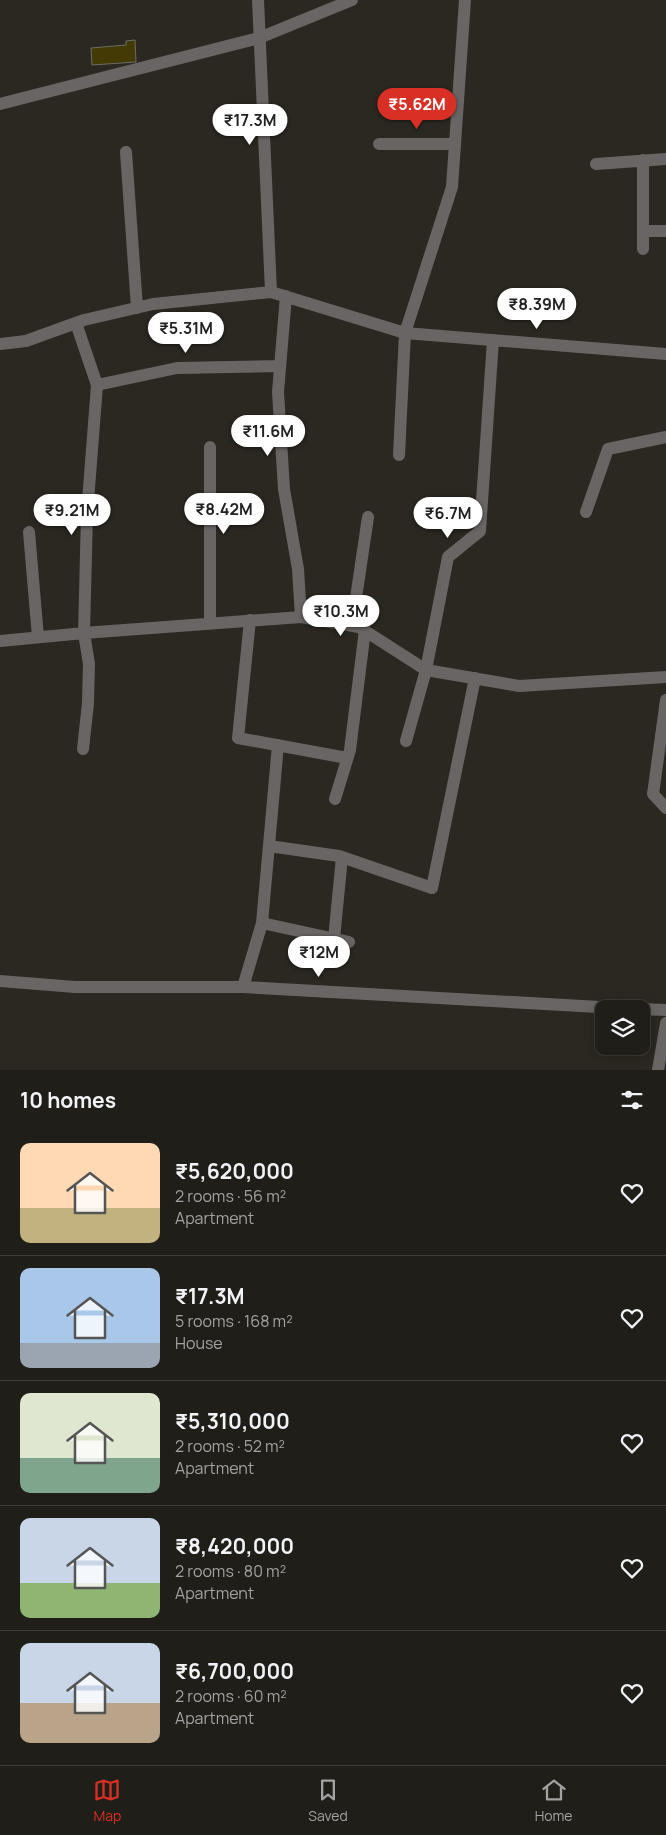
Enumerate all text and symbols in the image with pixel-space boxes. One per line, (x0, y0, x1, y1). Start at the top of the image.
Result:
pin: ₹5.62M (376, 88, 458, 130)
text: ₹5.62M (388, 93, 446, 115)
pin: ₹17.3M (209, 104, 291, 146)
text: ₹17.3M (223, 109, 277, 131)
pin: ₹8.39M (496, 288, 578, 330)
text: ₹8.39M (508, 293, 566, 315)
pin: ₹5.31M (145, 312, 227, 354)
text: ₹5.31M (159, 317, 213, 339)
pin: ₹11.6M (227, 414, 309, 457)
text: ₹11.6M (242, 420, 294, 442)
pin: ₹8.42M (183, 492, 265, 535)
pin: ₹9.21M (31, 494, 113, 536)
pin: ₹6.7M (413, 496, 483, 539)
text: ₹8.42M (195, 498, 253, 520)
text: ₹9.21M (45, 499, 99, 521)
text: ₹6.7M (425, 502, 471, 524)
pin: ₹10.3M (300, 594, 382, 637)
text: ₹10.3M (313, 600, 369, 622)
pin: ₹12M (289, 936, 349, 978)
text: ₹12M (299, 941, 339, 963)
map controls (595, 1000, 650, 1055)
button: layers (595, 1000, 650, 1055)
text: 10 homes (20, 1086, 116, 1114)
icon: filters (618, 1086, 646, 1114)
text: ₹5,620,000 (175, 1157, 294, 1185)
icon: home (60, 1163, 120, 1223)
icon: heart (618, 1179, 646, 1207)
text: 2 rooms · 56 m² (175, 1185, 286, 1207)
text: Apartment (175, 1207, 254, 1229)
text: ₹17.3M (175, 1282, 245, 1310)
icon: home (60, 1288, 120, 1348)
icon: heart (618, 1304, 646, 1332)
text: 5 rooms · 168 m² (175, 1310, 293, 1332)
text: House (175, 1332, 223, 1354)
text: ₹5,310,000 (175, 1407, 290, 1435)
icon: home (60, 1413, 120, 1473)
icon: heart (618, 1429, 646, 1457)
text: 2 rooms · 52 m² (175, 1435, 285, 1457)
text: Apartment (175, 1457, 254, 1479)
text: ₹8,420,000 (175, 1532, 294, 1560)
icon: home (60, 1538, 120, 1598)
icon: heart (618, 1554, 646, 1582)
text: 2 rooms · 80 m² (175, 1560, 286, 1582)
text: Apartment (175, 1582, 254, 1604)
text: ₹6,700,000 (175, 1657, 294, 1685)
icon: home (60, 1663, 120, 1723)
icon: heart (618, 1679, 646, 1707)
text: 2 rooms · 60 m² (175, 1685, 287, 1707)
text: Apartment (175, 1707, 254, 1729)
tab: Map (93, 1776, 121, 1825)
tab: Saved (308, 1776, 348, 1825)
tab: Home (535, 1776, 573, 1825)

